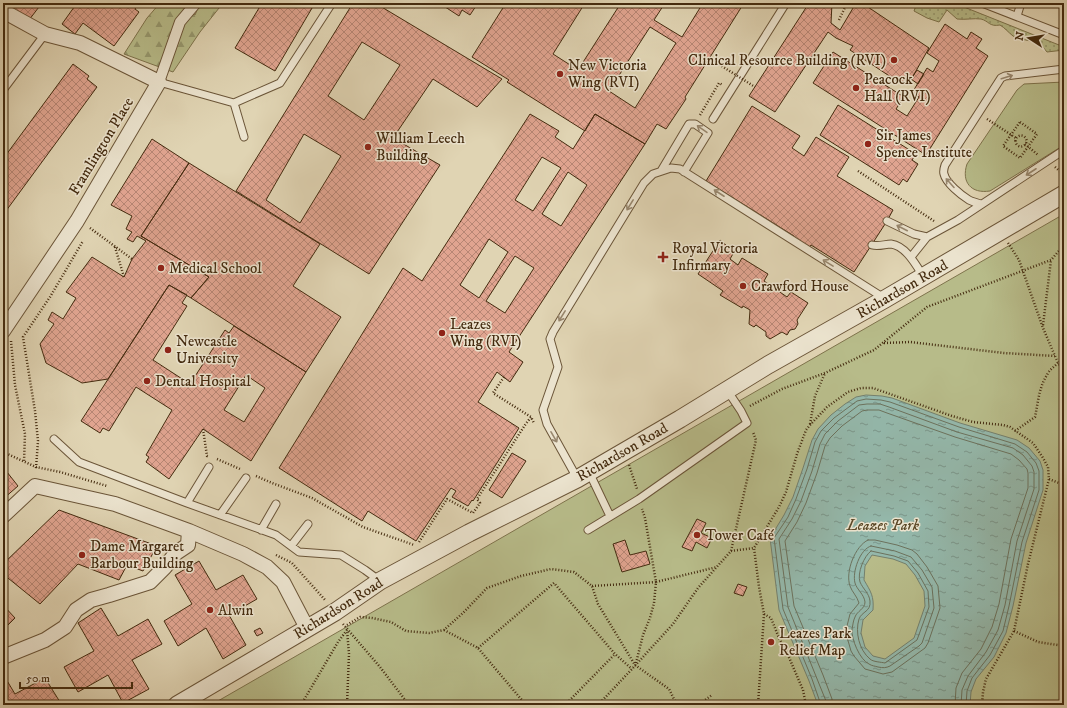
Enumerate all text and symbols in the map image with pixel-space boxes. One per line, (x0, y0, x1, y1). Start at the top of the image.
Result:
north arrow (1009, 18, 1049, 58)
text: N (1012, 30, 1028, 42)
place label: Clinical Resource Building (RVI) (688, 51, 886, 70)
marker: Clinical Resource Building (RVI) (889, 55, 899, 65)
place label: New Victoria Wing (RVI) (567, 56, 647, 92)
marker: New Victoria Wing (RVI) (555, 69, 565, 79)
place label: Peacock Hall (RVI) (864, 70, 931, 106)
one-way arrow (1001, 73, 1014, 80)
marker: Peacock Hall (RVI) (851, 83, 861, 93)
street label: Framlington Place (65, 94, 138, 199)
one-way arrow (697, 125, 708, 133)
place label: Sir James Spence Institute (876, 126, 972, 162)
place label: William Leech Building (375, 129, 465, 165)
marker: Sir James Spence Institute (863, 139, 873, 149)
marker: William Leech Building (363, 142, 373, 152)
one-way arrow (1026, 168, 1037, 176)
one-way arrow (945, 178, 954, 188)
one-way arrow (714, 189, 725, 197)
one-way arrow (626, 199, 634, 211)
one-way arrow (896, 224, 908, 231)
place label: Royal Victoria Infirmary (672, 239, 759, 275)
marker: Royal Victoria Infirmary (657, 251, 669, 263)
street label: Richardson Road (853, 255, 952, 323)
place label: Medical School (169, 259, 262, 278)
one-way arrow (822, 259, 834, 267)
marker: Medical School (156, 263, 166, 273)
place label: Crawford House (751, 277, 849, 296)
marker: Crawford House (738, 281, 748, 291)
one-way arrow (558, 310, 566, 322)
place label: Leazes Wing (RVI) (449, 315, 521, 351)
marker: Leazes Wing (RVI) (437, 328, 447, 338)
place label: Newcastle University (176, 332, 239, 368)
marker: Newcastle University (163, 345, 173, 355)
place label: Dental Hospital (155, 372, 251, 391)
marker: Dental Hospital (142, 376, 152, 386)
street label: Richardson Road (573, 418, 672, 486)
one-way arrow (551, 431, 559, 443)
park label: Leazes Park (846, 516, 920, 535)
place label: Tower Café (705, 526, 775, 545)
marker: Tower Café (692, 530, 702, 540)
place label: Dame Margaret Barbour Building (90, 537, 194, 573)
marker: Dame Margaret Barbour Building (77, 550, 87, 560)
street label: Richardson Road (290, 573, 387, 644)
place label: Alwin (218, 601, 253, 620)
marker: Alwin (205, 605, 215, 615)
place label: Leazes Park Relief Map (779, 624, 852, 660)
marker: Leazes Park Relief Map (766, 637, 776, 647)
scale bar (20, 664, 132, 690)
text: 50 m (26, 671, 50, 686)

